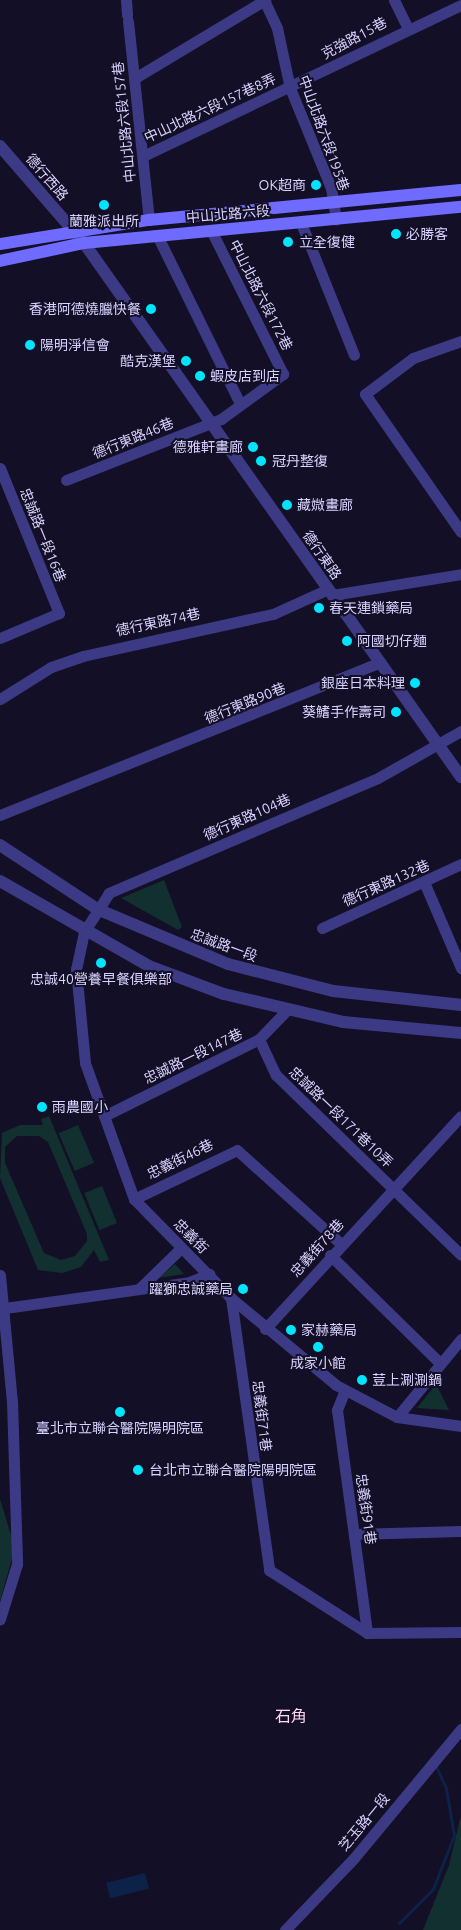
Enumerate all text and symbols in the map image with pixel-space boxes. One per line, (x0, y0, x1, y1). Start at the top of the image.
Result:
street label: 克強路15巷 (318, 14, 390, 62)
street label: 中山北路六段157巷 (109, 61, 139, 183)
street label: 中山北路六段157巷8弄 (141, 70, 279, 146)
street label: 中山北路六段195巷 (295, 73, 353, 193)
street label: 德行西路 (22, 150, 72, 204)
place label: OK超商 (259, 177, 306, 193)
marker: OK超商 (310, 179, 322, 191)
marker: 蘭雅派出所 (98, 199, 110, 211)
street label: 中山北路六段 (185, 202, 271, 226)
place label: 蘭雅派出所 (69, 213, 139, 229)
place label: 必勝客 (406, 226, 448, 242)
marker: 必勝客 (390, 228, 402, 240)
place label: 立全復健 (299, 234, 355, 250)
marker: 立全復健 (281, 235, 295, 249)
street label: 中山北路六段172巷 (226, 237, 296, 353)
place label: 香港阿德燒臘快餐 (29, 301, 141, 317)
marker: 香港阿德燒臘快餐 (145, 303, 157, 315)
place label: 陽明淨信會 (40, 337, 110, 353)
marker: 陽明淨信會 (24, 339, 36, 351)
place label: 酷克漢堡 (120, 353, 176, 369)
marker: 酷克漢堡 (180, 355, 192, 367)
place label: 蝦皮店到店 (210, 368, 280, 384)
marker: 蝦皮店到店 (194, 370, 206, 382)
street label: 德行東路46巷 (90, 414, 176, 462)
place label: 德雅軒畫廊 (173, 439, 243, 455)
marker: 德雅軒畫廊 (247, 441, 259, 453)
place label: 冠丹整復 (272, 453, 328, 469)
marker: 冠丹整復 (254, 454, 268, 468)
street label: 忠誠路一段16巷 (17, 486, 69, 584)
place label: 藏媺畫廊 (297, 497, 353, 513)
marker: 藏媺畫廊 (281, 499, 293, 511)
street label: 德行東路 (299, 527, 345, 583)
place label: 春天連鎖藥局 (329, 600, 413, 616)
marker: 春天連鎖藥局 (313, 602, 325, 614)
street label: 德行東路74巷 (114, 605, 202, 639)
place label: 阿國切仔麵 (357, 633, 427, 649)
marker: 阿國切仔麵 (341, 635, 353, 647)
place label: 銀座日本料理 (321, 675, 405, 691)
marker: 銀座日本料理 (409, 677, 421, 689)
street label: 德行東路90巷 (202, 679, 288, 727)
place label: 葵鰭手作壽司 (302, 704, 386, 720)
marker: 葵鰭手作壽司 (390, 706, 402, 718)
street label: 德行東路104巷 (201, 790, 293, 844)
street label: 德行東路132巷 (340, 856, 432, 910)
street label: 忠誠路一段 (188, 925, 260, 965)
marker: 忠誠40營養早餐俱樂部 (95, 957, 107, 969)
place label: 忠誠40營養早餐俱樂部 (30, 971, 172, 987)
street label: 忠誠路一段147巷 (141, 1025, 245, 1087)
street label: 忠誠路一段171巷10弄 (286, 1063, 396, 1171)
place label: 雨農國小 (52, 1099, 108, 1115)
marker: 雨農國小 (36, 1101, 48, 1113)
street label: 忠義街46巷 (144, 1136, 216, 1182)
street label: 忠義街 (170, 1215, 212, 1257)
street label: 忠義街78巷 (287, 1216, 347, 1280)
place label: 躍獅忠誠藥局 (149, 1281, 233, 1297)
marker: 躍獅忠誠藥局 (237, 1283, 249, 1295)
place label: 家赫藥局 (301, 1322, 357, 1338)
marker: 家赫藥局 (285, 1324, 297, 1336)
marker: 成家小館 (312, 1341, 324, 1353)
place label: 成家小館 (290, 1355, 346, 1371)
place label: 荳上涮涮鍋 (372, 1372, 442, 1388)
marker: 荳上涮涮鍋 (356, 1374, 368, 1386)
street label: 忠義街71巷 (249, 1379, 275, 1453)
marker: 臺北市立聯合醫院陽明院區 (114, 1406, 126, 1418)
place label: 臺北市立聯合醫院陽明院區 (36, 1420, 204, 1436)
place label: 台北市立聯合醫院陽明院區 (149, 1462, 317, 1478)
marker: 台北市立聯合醫院陽明院區 (131, 1463, 145, 1477)
street label: 忠義街91巷 (353, 1472, 379, 1546)
district label: 石角 (275, 1706, 307, 1726)
street label: 芝玉路一段 (335, 1790, 393, 1854)

